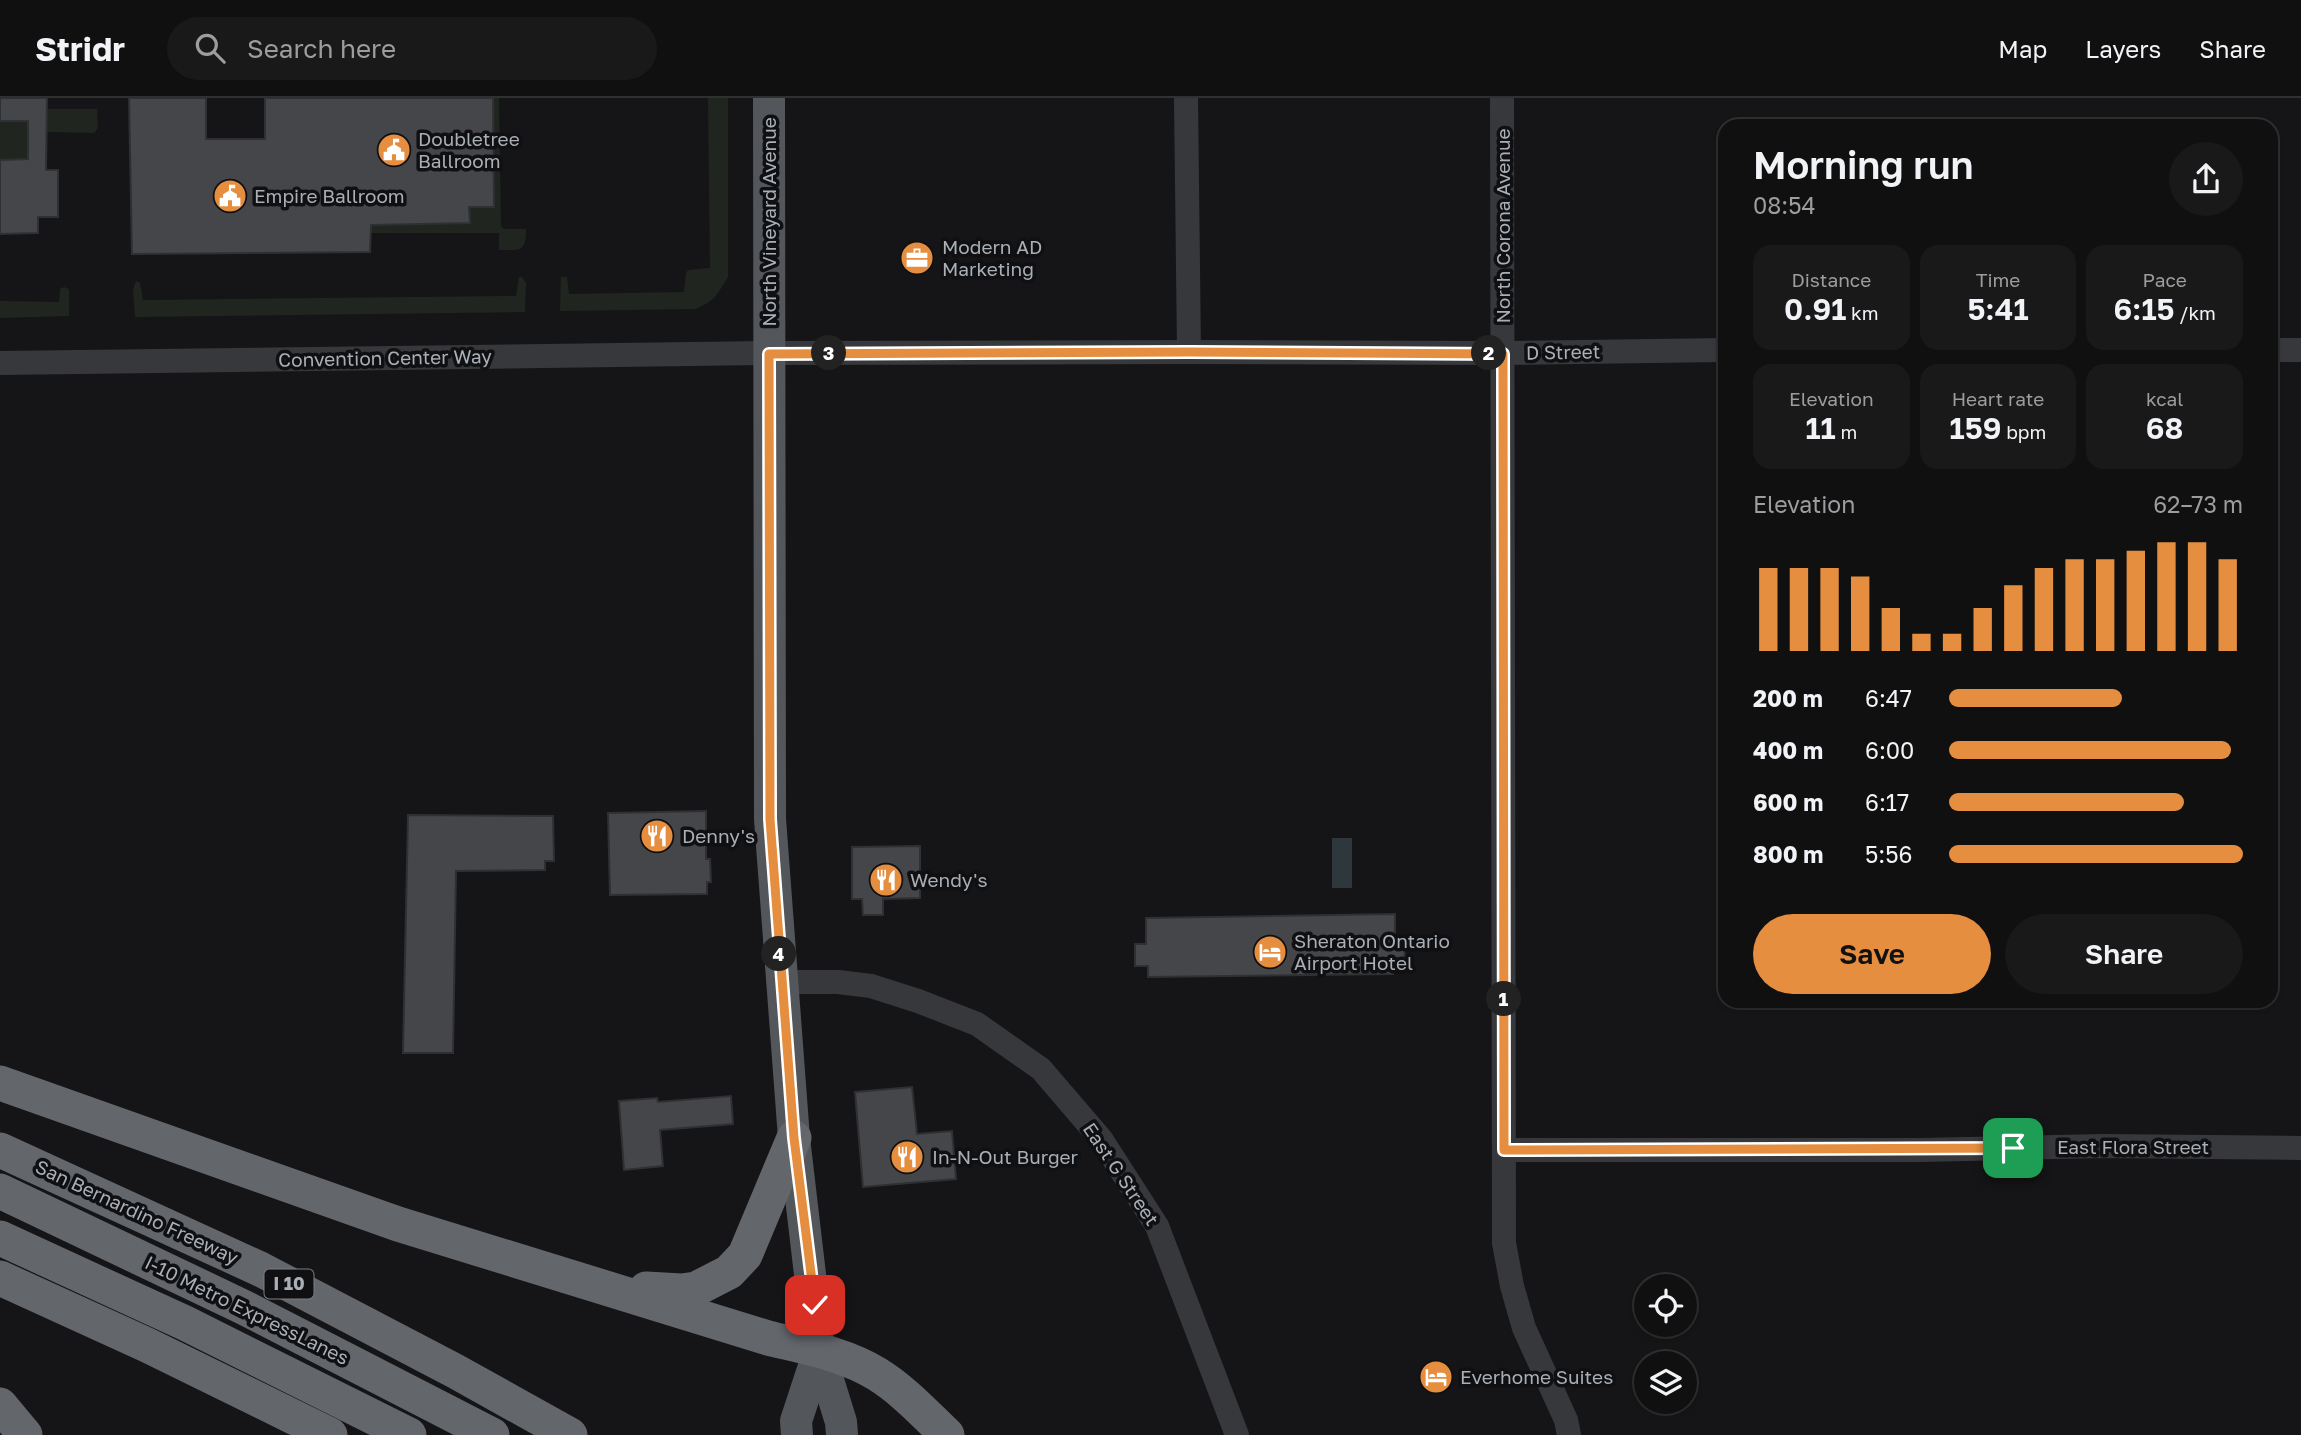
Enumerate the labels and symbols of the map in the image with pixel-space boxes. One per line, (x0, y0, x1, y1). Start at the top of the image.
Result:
street label: North Vineyard Avenue (757, 117, 780, 327)
place label: Doubletree Ballroom (418, 127, 520, 172)
street label: North Corona Avenue (1491, 129, 1514, 323)
public building icon: Doubletree Ballroom (375, 131, 413, 169)
public building icon: Empire Ballroom (211, 177, 249, 215)
place label: Empire Ballroom (254, 184, 405, 207)
place label: Modern AD Marketing (942, 235, 1042, 280)
office icon: Modern AD Marketing (898, 239, 936, 277)
pin: 3 (812, 336, 846, 370)
pin: 2 (1472, 336, 1506, 370)
street label: D Street (1526, 339, 1600, 364)
street label: Convention Center Way (278, 344, 492, 371)
restaurant icon: Denny's (638, 817, 676, 855)
place label: Denny's (682, 824, 755, 847)
restaurant icon: Wendy's (867, 861, 905, 899)
place label: Wendy's (910, 868, 988, 891)
place label: Sheraton Ontario Airport Hotel (1294, 929, 1450, 974)
hotel icon: Sheraton Ontario Airport Hotel (1251, 933, 1289, 971)
pin: 4 (762, 936, 796, 972)
pin: 1 (1486, 982, 1522, 1016)
street label: East G Street (1079, 1118, 1164, 1229)
pin (1983, 1118, 2043, 1178)
street label: East Flora Street (2057, 1135, 2209, 1158)
restaurant icon: In-N-Out Burger (888, 1138, 926, 1176)
place label: In-N-Out Burger (932, 1145, 1079, 1168)
street label: San Bernardino Freeway (32, 1154, 243, 1269)
street label: I-10 Metro ExpressLanes (142, 1250, 353, 1369)
road number: I 10 (264, 1269, 314, 1298)
pin (785, 1275, 845, 1335)
hotel icon: Everhome Suites (1417, 1358, 1455, 1396)
place label: Everhome Suites (1460, 1365, 1613, 1388)

